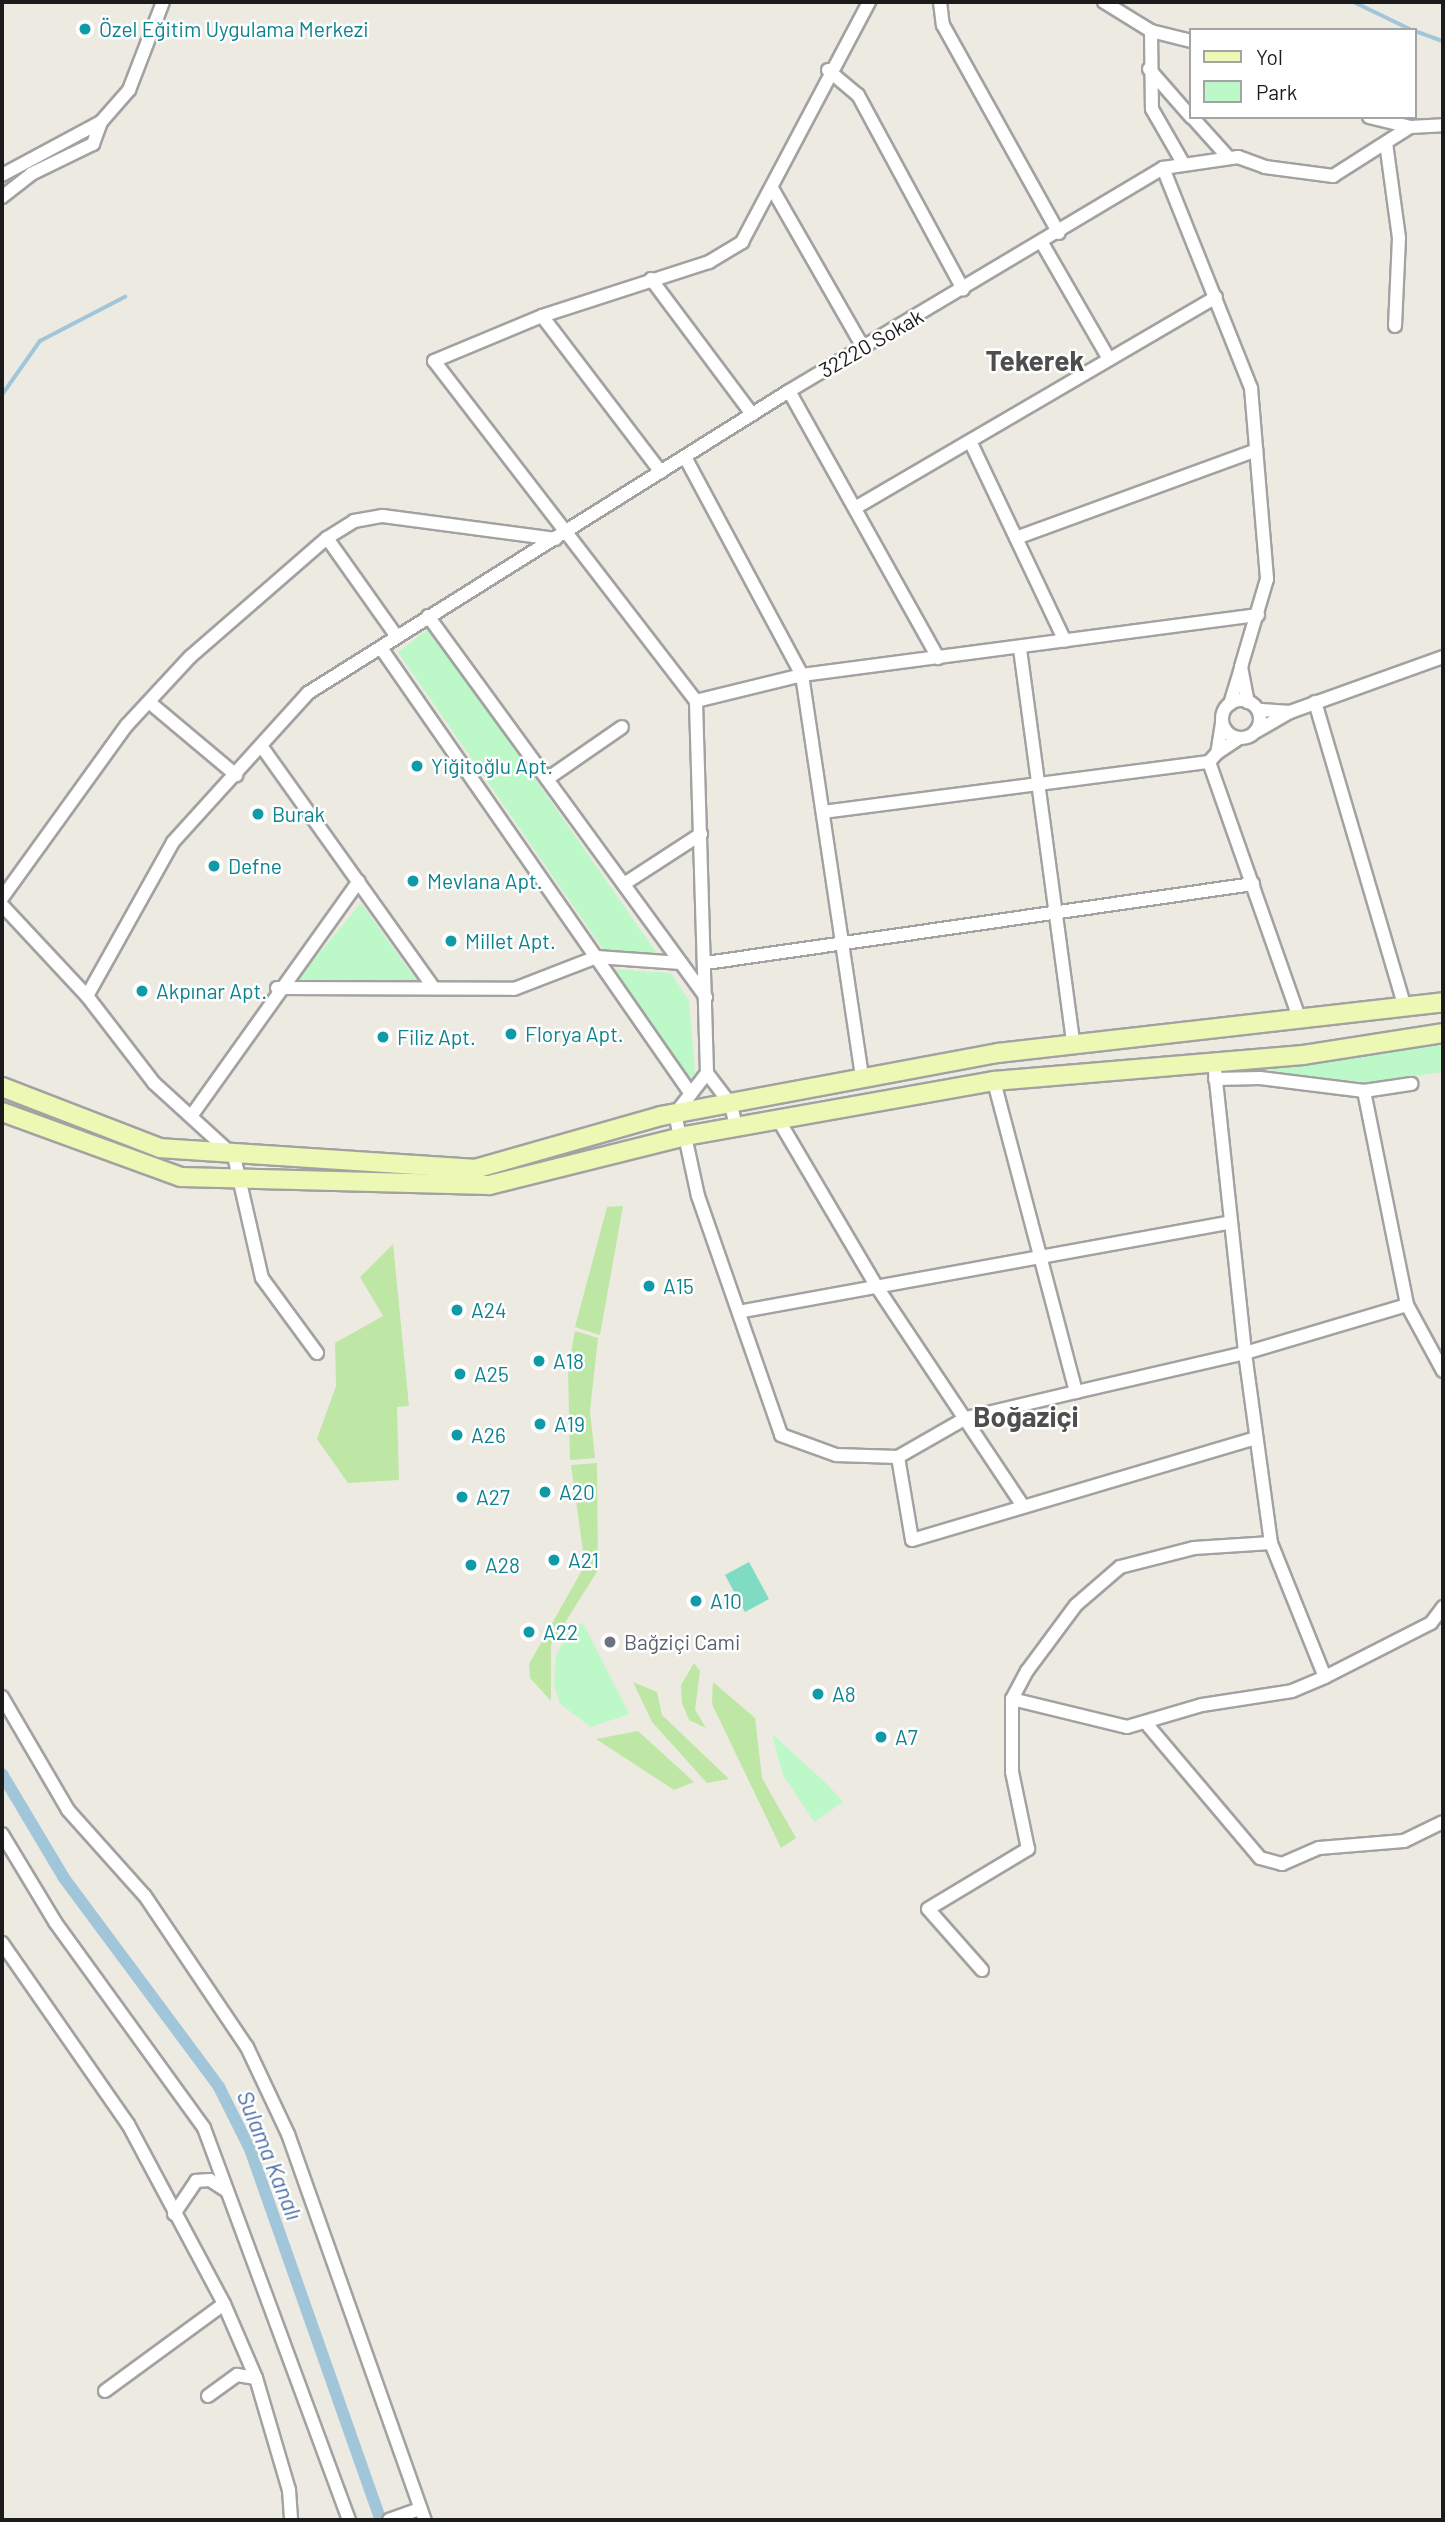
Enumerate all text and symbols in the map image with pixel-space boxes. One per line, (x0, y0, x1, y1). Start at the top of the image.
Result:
place label: Özel Eğitim Uygulama Merkezi (99, 16, 369, 42)
marker: Özel Eğitim Uygulama Merkezi (77, 21, 93, 37)
legend (1190, 28, 1417, 119)
text: Yol (1256, 44, 1283, 69)
text: Park (1256, 79, 1297, 104)
street label: 32220 Sokak (814, 303, 928, 383)
district label: Tekerek (986, 343, 1084, 377)
place label: Yiğitoğlu Apt. (431, 753, 553, 779)
marker: Yiğitoğlu Apt. (409, 758, 425, 774)
place label: Burak (272, 801, 325, 827)
marker: Burak (250, 806, 266, 822)
place label: Defne (228, 853, 282, 879)
marker: Defne (206, 858, 222, 874)
place label: Mevlana Apt. (427, 868, 543, 894)
marker: Mevlana Apt. (405, 873, 421, 889)
place label: Millet Apt. (465, 928, 556, 954)
marker: Millet Apt. (443, 933, 459, 949)
place label: Akpınar Apt. (156, 978, 267, 1004)
marker: Akpınar Apt. (134, 983, 150, 999)
place label: Florya Apt. (525, 1021, 624, 1047)
place label: Filiz Apt. (397, 1024, 476, 1050)
marker: Florya Apt. (503, 1026, 519, 1042)
marker: Filiz Apt. (375, 1029, 391, 1045)
place label: A15 (663, 1273, 694, 1299)
marker: A15 (641, 1278, 657, 1294)
place label: A24 (471, 1297, 507, 1323)
marker: A24 (449, 1302, 465, 1318)
place label: A18 (553, 1348, 584, 1374)
marker: A18 (531, 1353, 547, 1369)
place label: A25 (474, 1361, 509, 1387)
marker: A25 (452, 1366, 468, 1382)
district label: Boğaziçi (973, 1399, 1079, 1433)
place label: A19 (554, 1411, 585, 1437)
marker: A19 (532, 1416, 548, 1432)
place label: A26 (471, 1422, 506, 1448)
marker: A26 (449, 1427, 465, 1443)
place label: A20 (559, 1479, 595, 1505)
place label: A27 (476, 1484, 510, 1510)
marker: A20 (537, 1484, 553, 1500)
marker: A27 (454, 1489, 470, 1505)
place label: A21 (568, 1547, 599, 1573)
place label: A28 (485, 1552, 520, 1578)
marker: A21 (546, 1552, 562, 1568)
marker: A28 (463, 1557, 479, 1573)
place label: A10 (710, 1588, 742, 1614)
marker: A10 (688, 1593, 704, 1609)
place label: A22 (543, 1619, 578, 1645)
marker: A22 (521, 1624, 537, 1640)
place label: Bağziçi Cami (624, 1629, 740, 1655)
marker: Bağziçi Cami (602, 1634, 618, 1650)
place label: A8 (832, 1681, 856, 1707)
marker: A8 (810, 1686, 826, 1702)
place label: A7 (895, 1724, 918, 1750)
marker: A7 (873, 1729, 889, 1745)
water label: Sulama Kanalı (232, 2086, 308, 2224)

